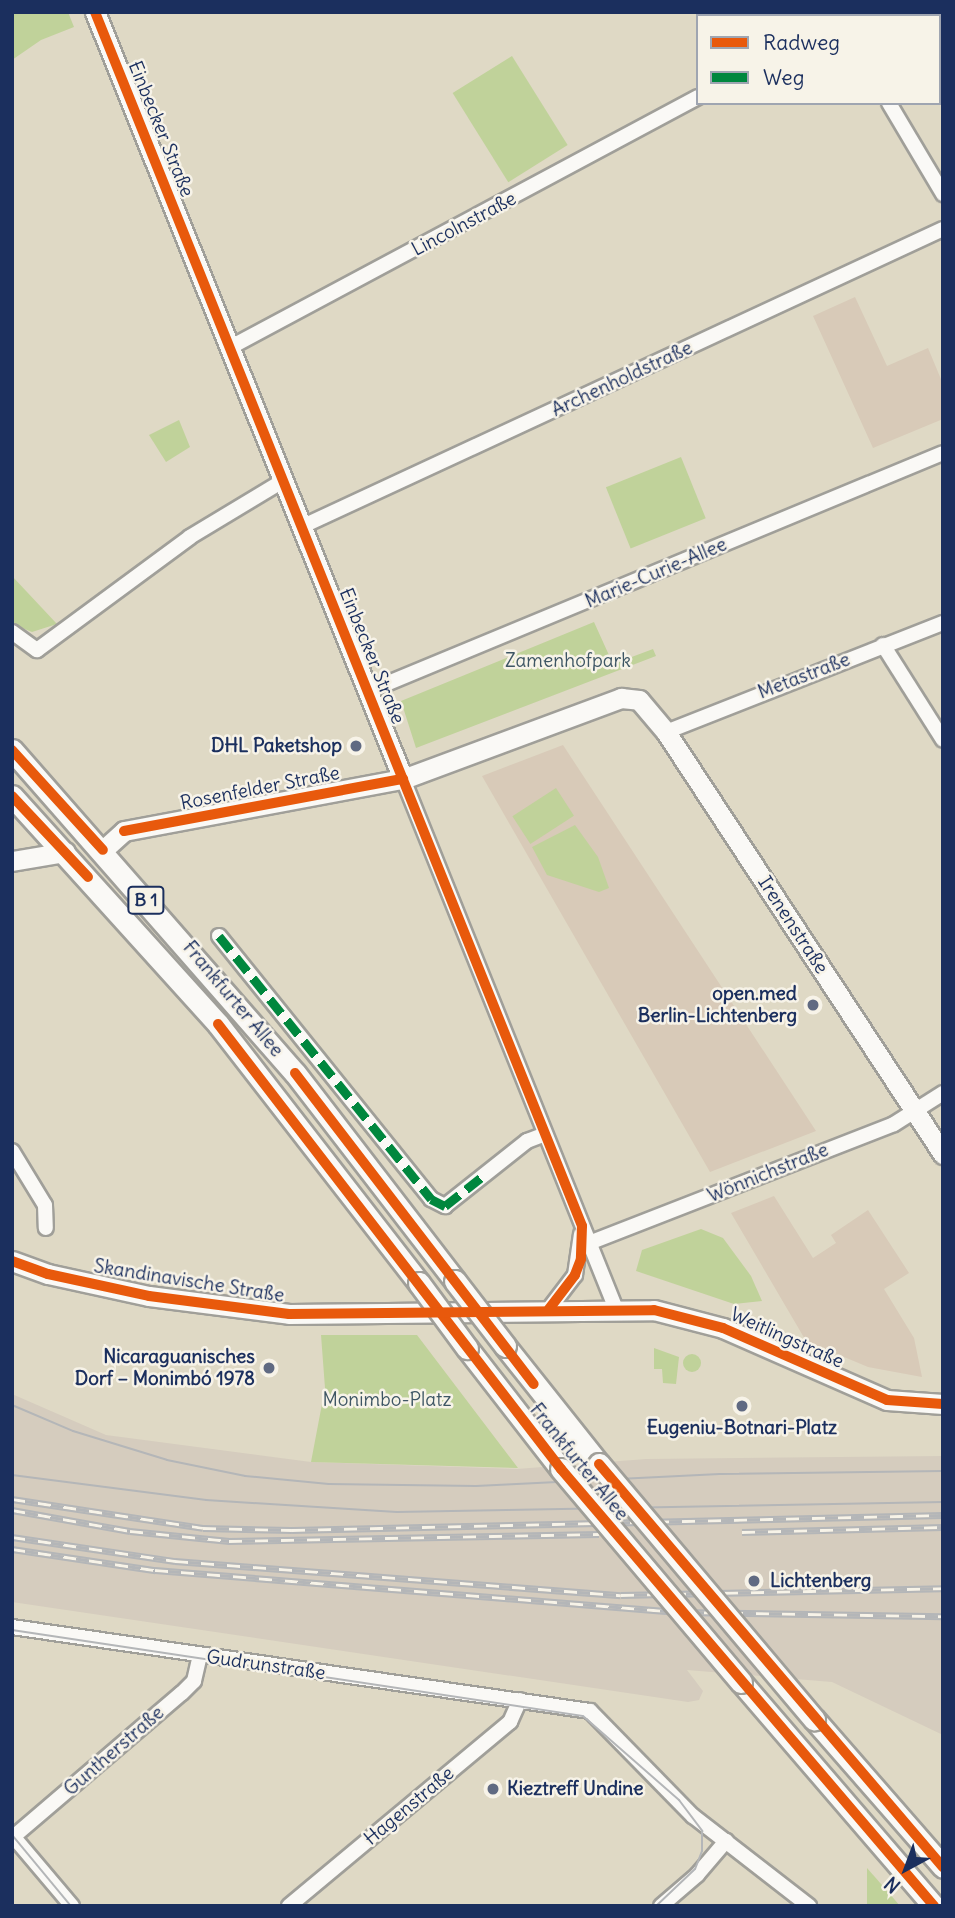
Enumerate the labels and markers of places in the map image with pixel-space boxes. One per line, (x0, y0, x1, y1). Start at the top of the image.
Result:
place label: DHL Paketshop (211, 735, 342, 757)
marker: DHL Paketshop (348, 738, 364, 754)
place label: open.med Berlin-Lichtenberg (638, 983, 797, 1027)
marker: open.med Berlin-Lichtenberg (803, 995, 823, 1015)
place label: Nicaraguanisches Dorf – Monimbó 1978 (75, 1346, 255, 1390)
marker: Nicaraguanisches Dorf – Monimbó 1978 (261, 1360, 277, 1376)
marker: Eugeniu-Botnari-Platz (734, 1398, 750, 1414)
place label: Eugeniu-Botnari-Platz (647, 1417, 837, 1439)
place label: Lichtenberg (770, 1570, 871, 1592)
marker: Lichtenberg (744, 1571, 764, 1591)
place label: Kieztreff Undine (507, 1778, 644, 1800)
marker: Kieztreff Undine (485, 1781, 501, 1797)

